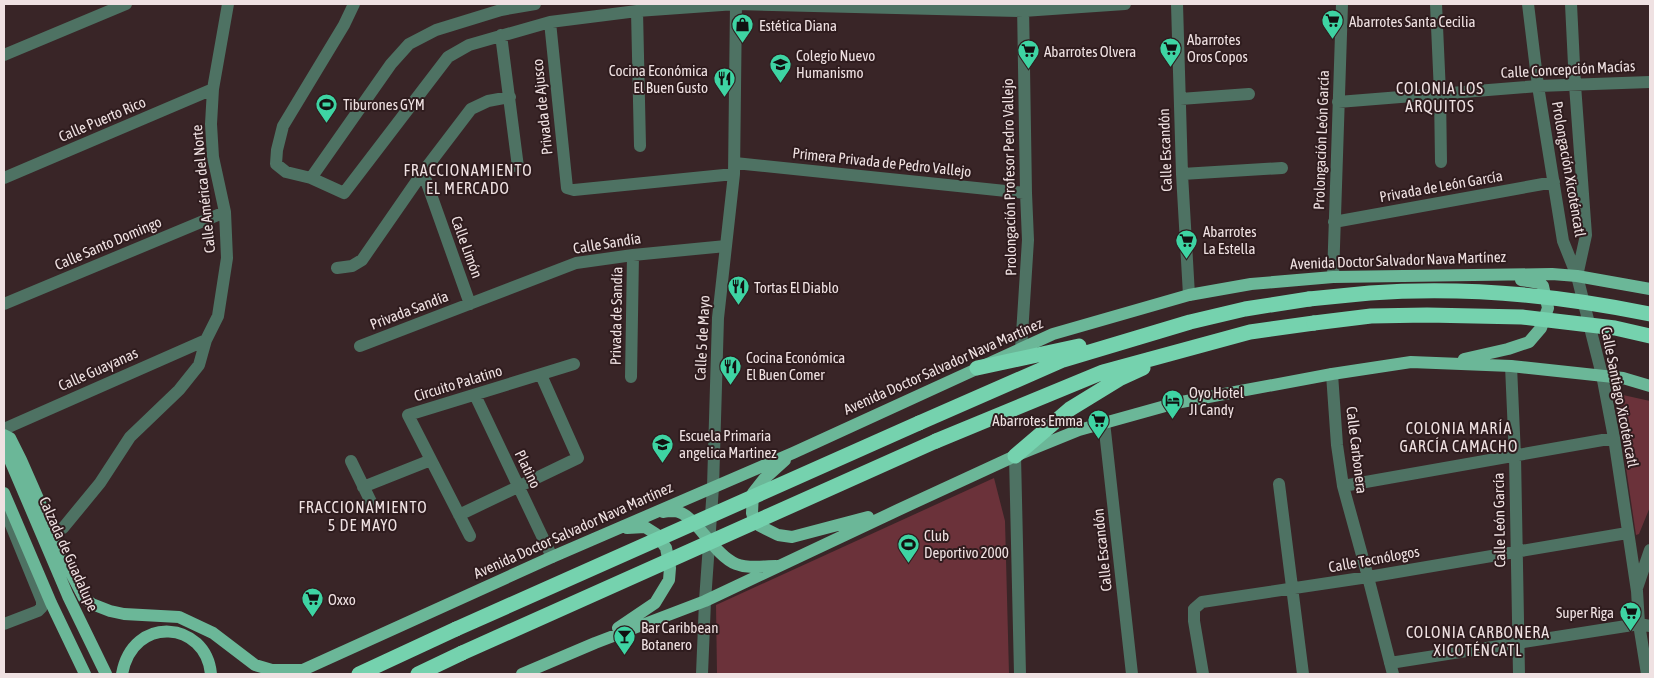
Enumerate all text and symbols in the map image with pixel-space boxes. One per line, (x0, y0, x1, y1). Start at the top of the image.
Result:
supermarket icon: Abarrotes Santa Cecilia (1321, 9, 1345, 40)
shop icon: Estética Diana (731, 13, 755, 44)
place label: Abarrotes Santa Cecilia (1349, 13, 1475, 30)
place label: Estética Diana (759, 17, 837, 34)
place label: Abarrotes Oros Copos (1187, 31, 1248, 65)
supermarket icon: Abarrotes Oros Copos (1159, 36, 1183, 67)
supermarket icon: Abarrotes Olvera (1016, 39, 1040, 70)
place label: Abarrotes Olvera (1044, 43, 1136, 60)
place label: Colegio Nuevo Humanismo (796, 47, 875, 81)
school or university icon: Colegio Nuevo Humanismo (768, 52, 792, 83)
street label: Calle Concepción Macías (1500, 57, 1636, 81)
street label: Privada de Ajusco (529, 58, 555, 156)
place label: Cocina Económica El Buen Gusto (609, 62, 708, 96)
restaurant icon: Cocina Económica El Buen Gusto (712, 67, 736, 98)
street label: Prolongación León García (1310, 70, 1332, 210)
street label: Prolongación Profesor Pedro Vallejo (999, 78, 1019, 276)
district label: COLONIA LOS ARQUITOS (1396, 79, 1484, 115)
sports icon: Tiburones GYM (315, 92, 339, 123)
street label: Calle Puerto Rico (56, 93, 148, 145)
place label: Tiburones GYM (343, 96, 425, 113)
street label: Prolongación Xicoténcatl (1549, 100, 1589, 238)
street label: Calle Escandón (1155, 108, 1175, 192)
street label: Calle América del Norte (188, 124, 218, 254)
street label: Primera Privada de Pedro Vallejo (792, 144, 972, 180)
district label: FRACCIONAMIENTO EL MERCADO (403, 161, 533, 197)
street label: Privada de León García (1378, 167, 1504, 205)
street label: Calle Santo Domingo (52, 213, 164, 273)
street label: Calle Limón (448, 214, 486, 280)
place label: Abarrotes La Estella (1203, 223, 1257, 257)
supermarket icon: Abarrotes La Estella (1175, 228, 1199, 259)
street label: Calle Sandía (572, 229, 642, 257)
street label: Avenida Doctor Salvador Nava Martínez (1290, 248, 1507, 272)
street label: Privada de Sandía (607, 267, 625, 365)
restaurant icon: Tortas El Diablo (726, 275, 750, 306)
place label: Tortas El Diablo (754, 279, 839, 296)
street label: Privada Sandía (367, 287, 451, 333)
street label: Calle 5 de Mayo (691, 295, 713, 381)
street label: Avenida Doctor Salvador Nava Martínez (841, 314, 1046, 418)
street label: Calle Santiago Xicoténcatl (1598, 325, 1642, 469)
street label: Calle Guayanas (56, 344, 140, 394)
place label: Cocina Económica El Buen Comer (746, 349, 845, 383)
restaurant icon: Cocina Económica El Buen Comer (718, 354, 742, 385)
street label: Circuito Palatino (412, 362, 504, 404)
place label: Oyo Hotel JI Candy (1189, 384, 1244, 418)
hotel icon: Oyo Hotel JI Candy (1161, 389, 1185, 420)
street label: Calle Carbonera (1343, 405, 1371, 495)
supermarket icon: Abarrotes Emma (1087, 408, 1111, 439)
place label: Abarrotes Emma (992, 412, 1083, 429)
district label: COLONIA MARÍA GARCÍA CAMACHO (1400, 419, 1518, 455)
place label: Escuela Primaria angelica Martinez (679, 427, 777, 461)
school or university icon: Escuela Primaria angelica Martinez (651, 432, 675, 463)
street label: Platino (512, 447, 544, 491)
street label: Calle León García (1490, 473, 1508, 567)
street label: Avenida Doctor Salvador Nava Martínez (471, 478, 676, 582)
street label: Calzada de Guadalupe (36, 494, 102, 614)
district label: FRACCIONAMIENTO 5 DE MAYO (298, 498, 428, 534)
street label: Calle Escandón (1089, 508, 1115, 592)
place label: Club Deportivo 2000 (924, 527, 1009, 561)
sports icon: Club Deportivo 2000 (896, 532, 920, 563)
street label: Calle Tecnólogos (1327, 543, 1421, 575)
supermarket icon: Oxxo (300, 587, 324, 618)
place label: Oxxo (328, 591, 356, 608)
supermarket icon: Super Riga (1618, 600, 1642, 631)
place label: Super Riga (1556, 604, 1614, 621)
place label: Bar Caribbean Botanero (641, 619, 718, 653)
district label: COLONIA CARBONERA XICOTÉNCATL (1406, 623, 1550, 659)
bar icon: Bar Caribbean Botanero (613, 624, 637, 655)

